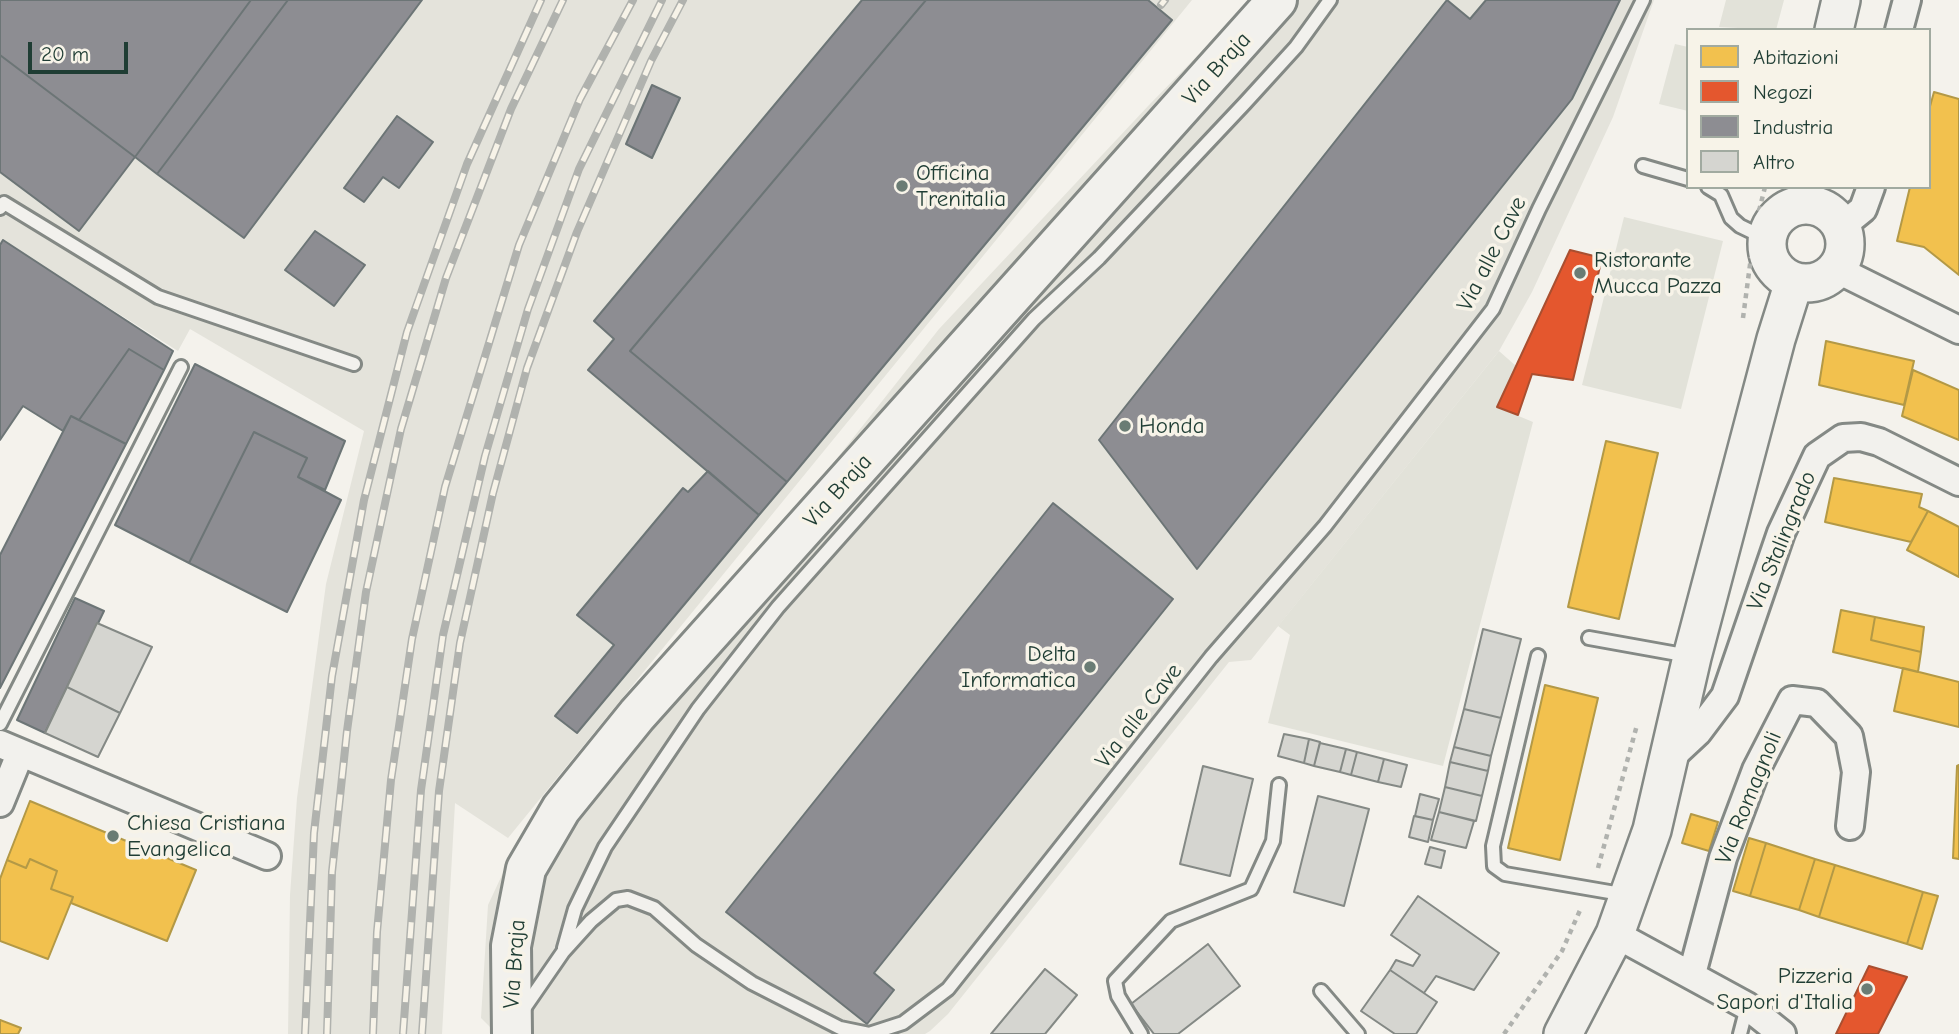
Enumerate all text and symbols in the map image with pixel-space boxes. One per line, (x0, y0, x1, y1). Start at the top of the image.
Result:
street label: Via Braja (1177, 27, 1257, 111)
scale bar (32, 28, 131, 72)
legend (1686, 28, 1931, 189)
text: 20 m (41, 42, 89, 66)
text: Abitazioni (1753, 45, 1839, 69)
text: Negozi (1753, 80, 1813, 104)
text: Industria (1753, 115, 1833, 139)
text: Altro (1753, 150, 1795, 174)
place label: Officina Trenitalia (916, 159, 1006, 213)
marker: Officina Trenitalia (894, 178, 910, 194)
street label: Via alle Cave (1451, 192, 1533, 316)
place label: Ristorante Mucca Pazza (1594, 246, 1722, 300)
marker: Ristorante Mucca Pazza (1572, 265, 1588, 281)
place label: Honda (1139, 412, 1205, 440)
marker: Honda (1117, 418, 1133, 434)
street label: Via Braja (798, 449, 878, 533)
street label: Via Stalingrado (1742, 467, 1822, 615)
place label: Delta Informatica (961, 640, 1076, 694)
street label: Via alle Cave (1090, 658, 1188, 774)
marker: Delta Informatica (1082, 659, 1098, 675)
street label: Via Romagnoli (1710, 728, 1788, 868)
place label: Chiesa Cristiana Evangelica (127, 809, 286, 863)
marker: Chiesa Cristiana Evangelica (105, 828, 121, 844)
street label: Via Braja (498, 919, 532, 1009)
place label: Pizzeria Sapori d'Italia (1716, 962, 1853, 1016)
marker: Pizzeria Sapori d'Italia (1859, 981, 1875, 997)

